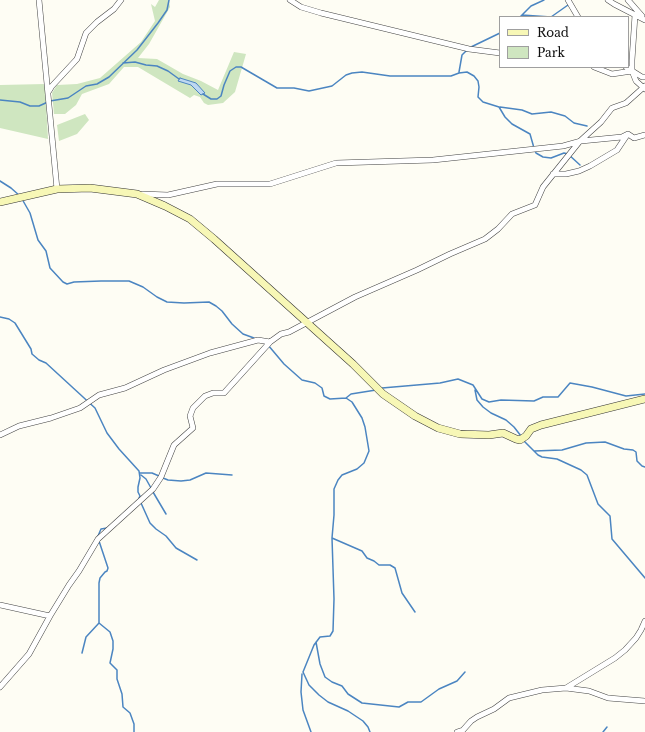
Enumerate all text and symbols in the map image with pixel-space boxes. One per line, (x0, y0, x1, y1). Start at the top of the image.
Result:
legend (499, 16, 629, 68)
text: Road (537, 25, 569, 40)
text: Park (537, 45, 565, 60)

